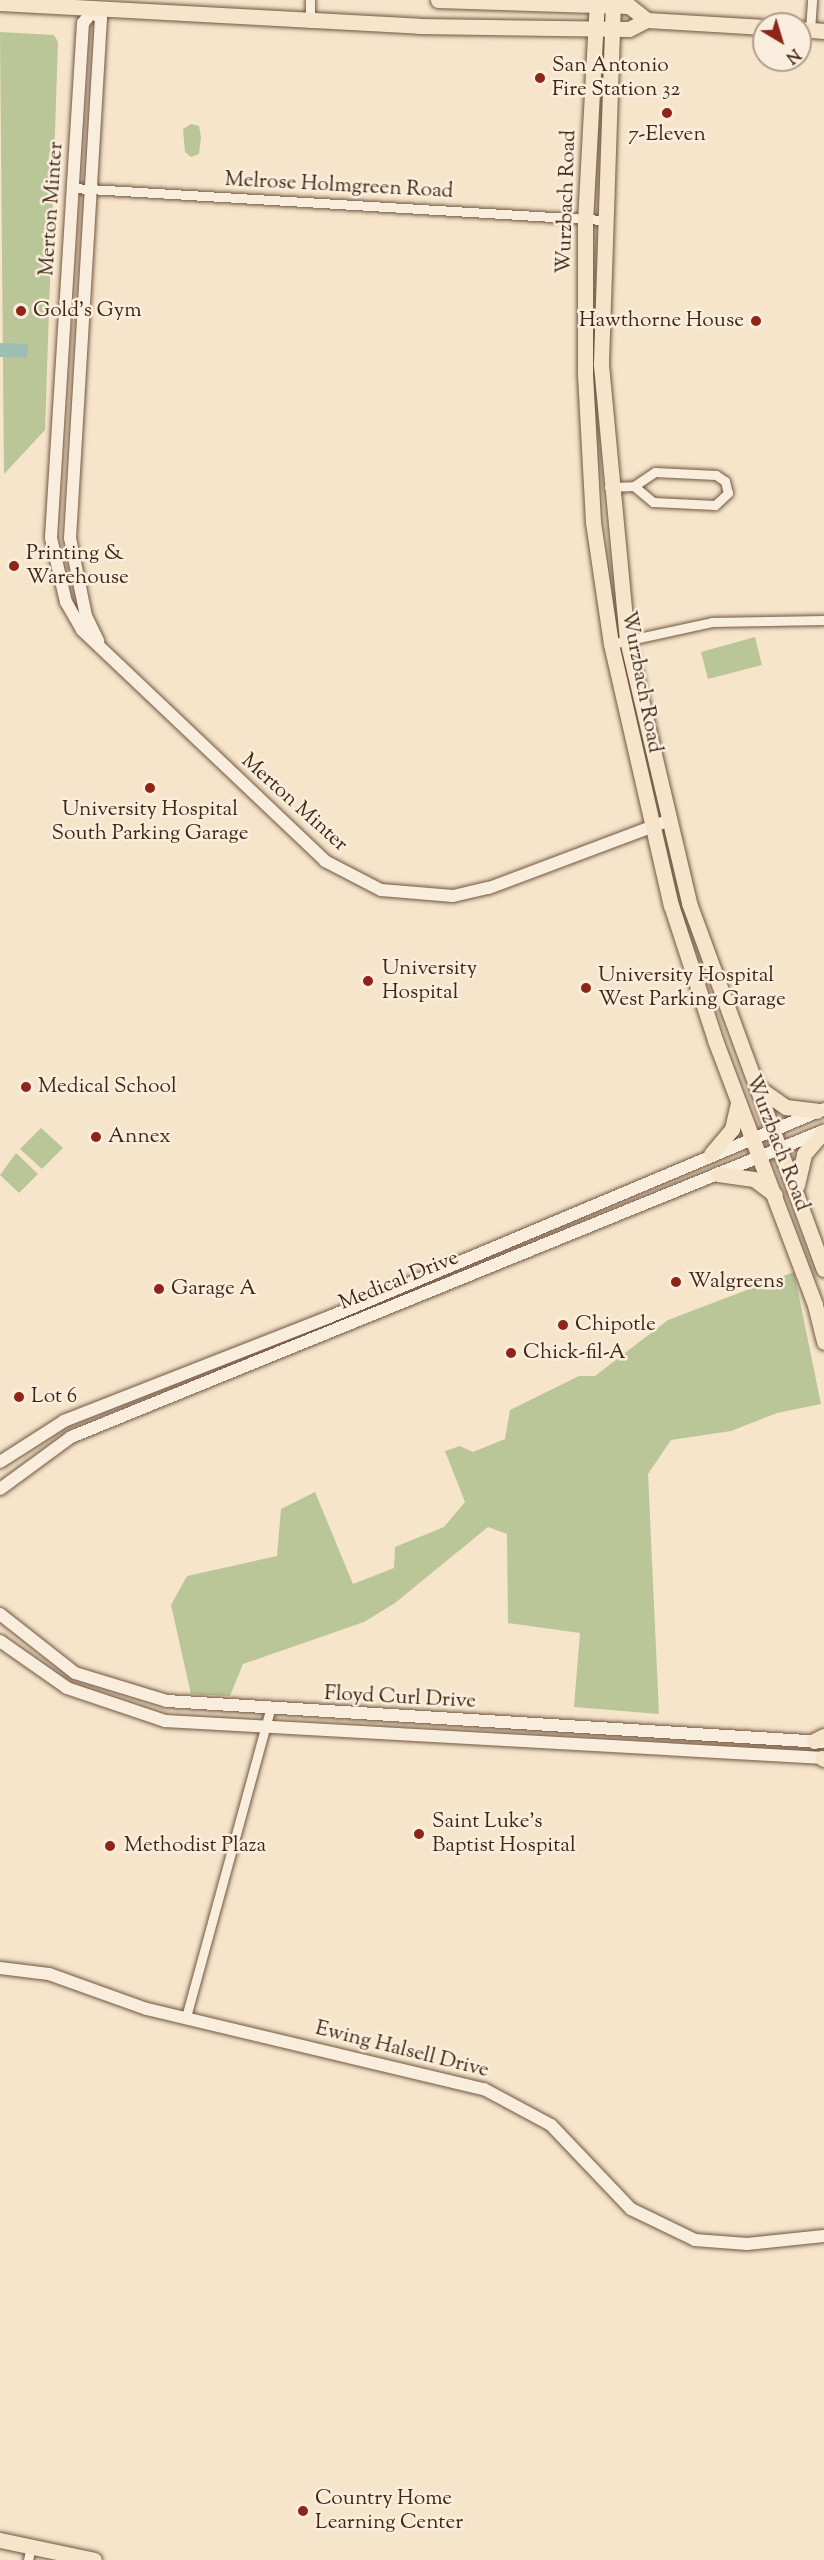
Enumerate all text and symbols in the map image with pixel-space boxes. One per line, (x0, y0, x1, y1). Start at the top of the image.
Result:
north arrow (752, 12, 812, 72)
text: N (780, 42, 804, 68)
place label: San Antonio Fire Station 32 (552, 53, 680, 103)
marker: San Antonio Fire Station 32 (533, 71, 547, 85)
marker: 7-Eleven (660, 106, 674, 120)
place label: 7-Eleven (628, 122, 706, 148)
street label: Wurzbach Road (552, 130, 582, 274)
street label: Merton Minter (35, 141, 69, 277)
street label: Melrose Holmgreen Road (224, 167, 454, 205)
place label: Gold's Gym (33, 298, 142, 324)
marker: Gold's Gym (14, 304, 28, 318)
place label: Hawthorne House (579, 308, 744, 334)
marker: Hawthorne House (749, 314, 763, 328)
place label: Printing & Warehouse (26, 541, 129, 591)
marker: Printing & Warehouse (7, 559, 21, 573)
street label: Wurzbach Road (615, 609, 667, 755)
street label: Merton Minter (236, 749, 352, 857)
marker: University Hospital South Parking Garage (143, 781, 157, 795)
place label: University Hospital South Parking Garage (52, 797, 248, 847)
place label: University Hospital (382, 956, 477, 1006)
place label: University Hospital West Parking Garage (598, 963, 786, 1013)
marker: University Hospital (359, 972, 377, 990)
marker: University Hospital West Parking Garage (579, 981, 593, 995)
street label: Wurzbach Road (739, 1071, 815, 1215)
place label: Medical School (38, 1074, 177, 1100)
marker: Medical School (19, 1080, 33, 1094)
place label: Annex (108, 1124, 171, 1150)
marker: Annex (89, 1130, 103, 1144)
street label: Medical Drive (336, 1246, 462, 1316)
place label: Walgreens (688, 1269, 784, 1295)
marker: Walgreens (669, 1275, 683, 1289)
place label: Garage A (171, 1276, 256, 1302)
marker: Garage A (152, 1282, 166, 1296)
place label: Chipotle (575, 1312, 656, 1338)
marker: Chipotle (556, 1318, 570, 1332)
place label: Chick-fil-A (523, 1340, 626, 1366)
marker: Chick-fil-A (504, 1346, 518, 1360)
place label: Lot 6 (31, 1384, 77, 1410)
marker: Lot 6 (12, 1390, 26, 1404)
street label: Floyd Curl Drive (323, 1681, 477, 1715)
place label: Saint Luke's Baptist Hospital (432, 1809, 576, 1859)
marker: Saint Luke's Baptist Hospital (410, 1825, 428, 1843)
place label: Methodist Plaza (124, 1833, 266, 1859)
marker: Methodist Plaza (101, 1837, 119, 1855)
street label: Ewing Halsell Drive (313, 2016, 491, 2084)
place label: Country Home Learning Center (315, 2486, 463, 2536)
marker: Country Home Learning Center (296, 2504, 310, 2518)

